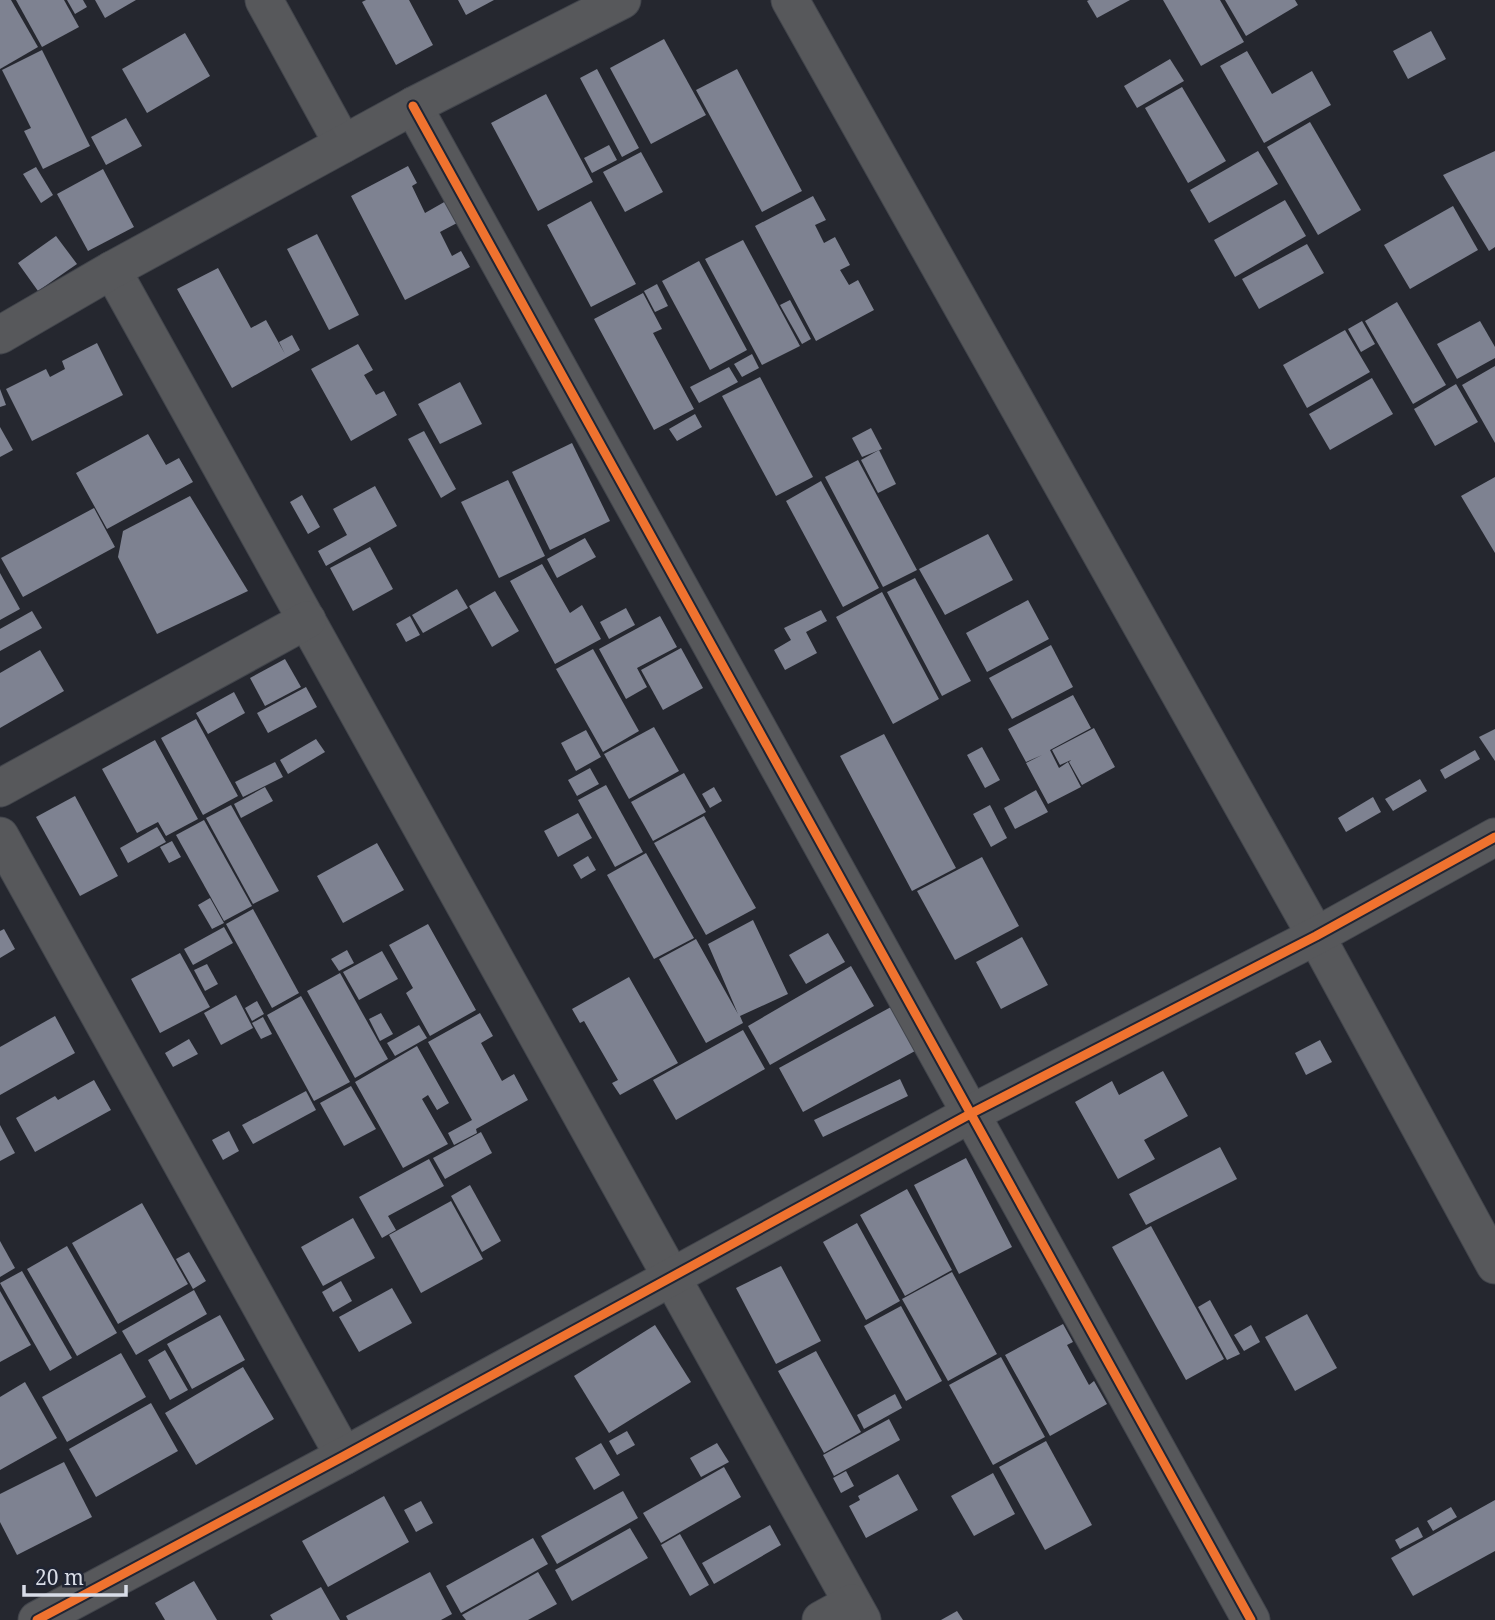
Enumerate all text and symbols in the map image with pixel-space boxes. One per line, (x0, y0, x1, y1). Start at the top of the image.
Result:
scale bar (24, 1554, 126, 1598)
text: 20 m (35, 1563, 84, 1591)

